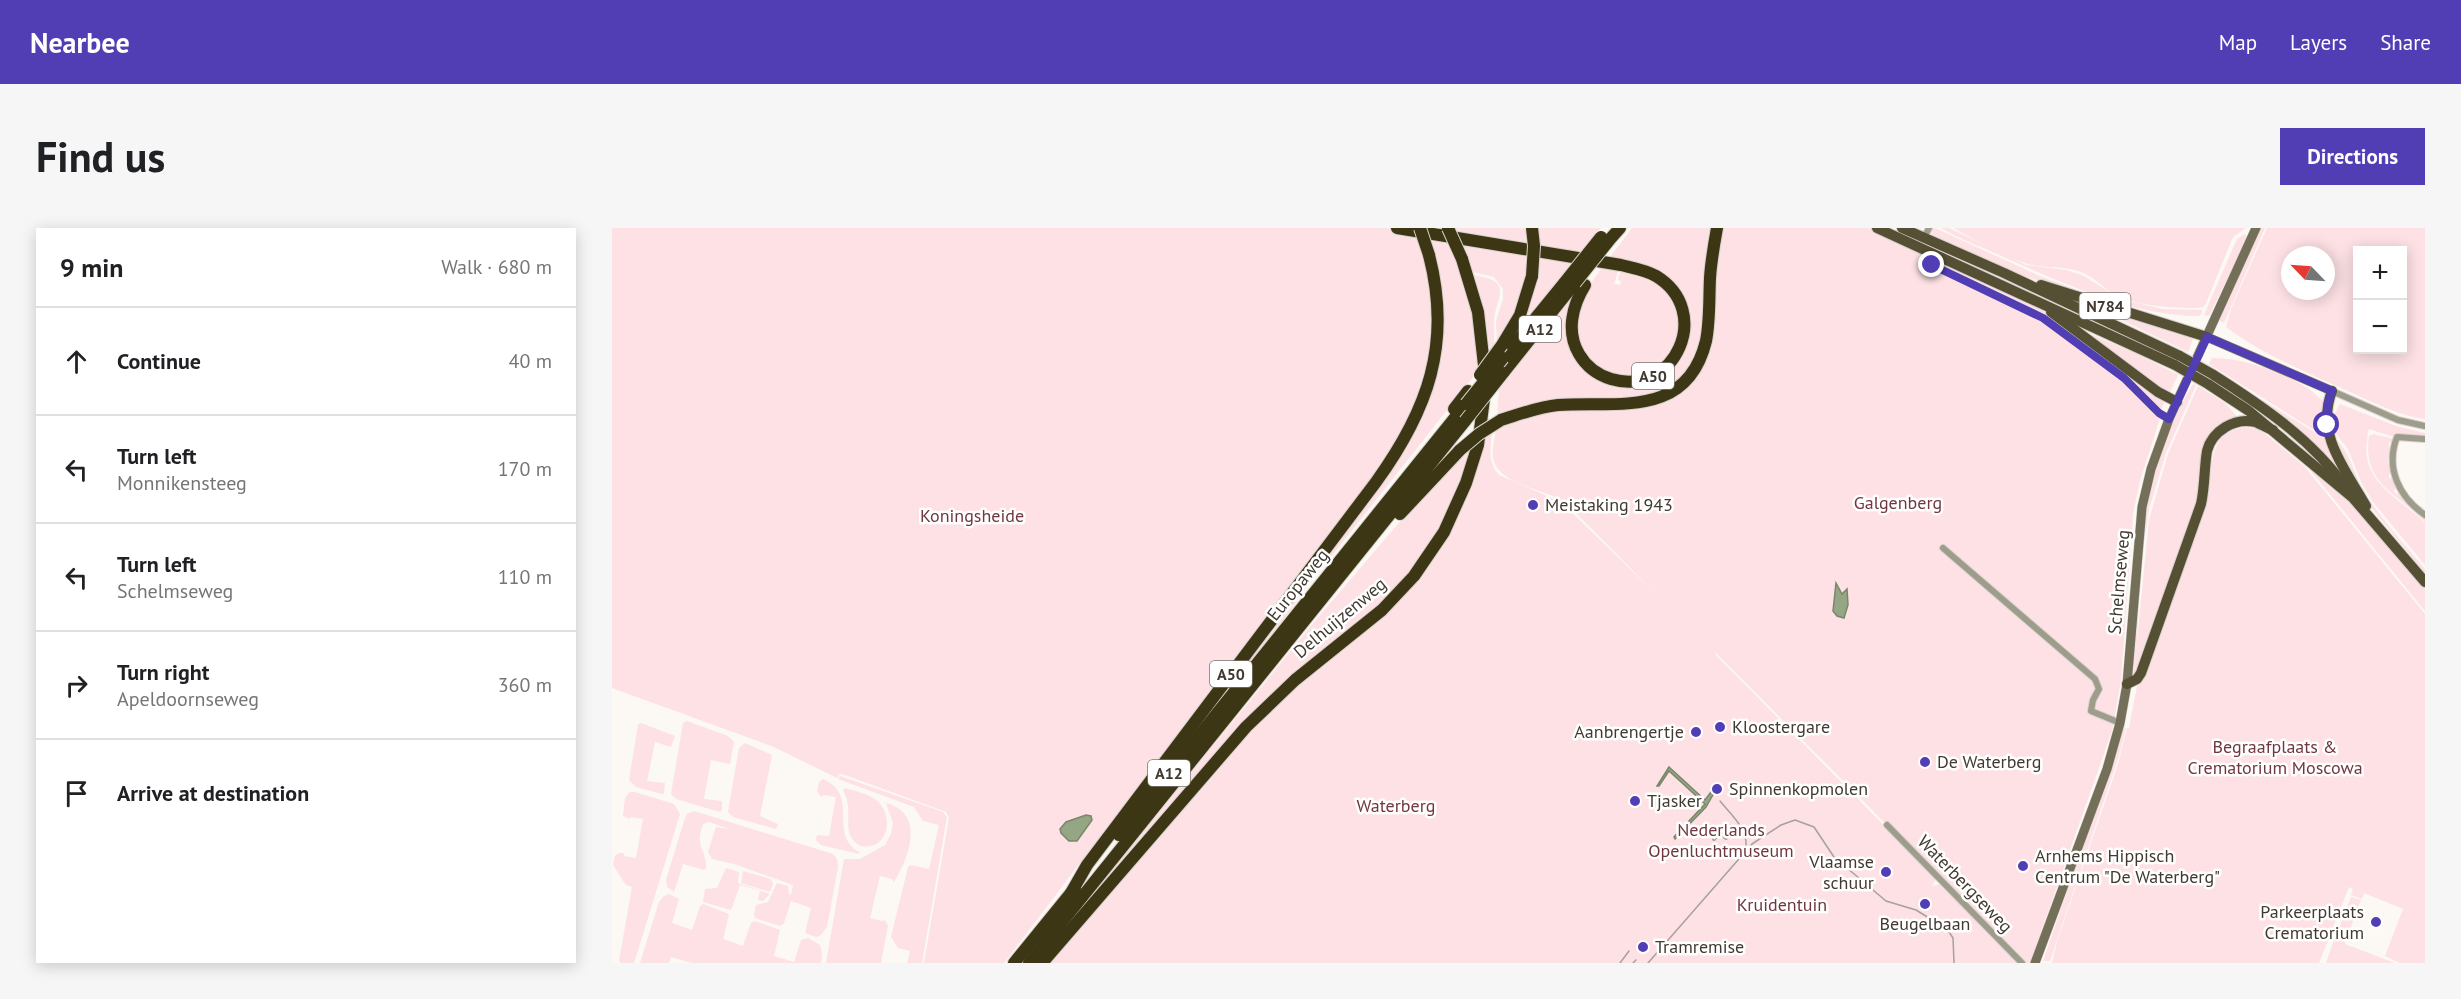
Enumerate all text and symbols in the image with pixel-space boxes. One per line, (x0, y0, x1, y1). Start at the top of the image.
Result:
text: Nearbee (30, 24, 130, 61)
text: Map (2219, 29, 2257, 56)
text: Layers (2290, 29, 2347, 56)
text: Share (2380, 29, 2431, 56)
button: Directions (2280, 128, 2425, 185)
text: Find us (36, 129, 165, 184)
north arrow (2281, 246, 2335, 300)
map controls (2353, 246, 2407, 354)
button: + (2353, 246, 2407, 300)
text: 9 min (60, 251, 123, 284)
route end (1918, 251, 1944, 277)
text: Walk · 680 m (441, 254, 552, 280)
road number: N784 (2080, 293, 2130, 319)
button: − (2353, 300, 2407, 354)
road number: A12 (1519, 316, 1561, 342)
icon: ahead (60, 345, 93, 378)
text: Continue (117, 347, 201, 375)
text: 40 m (509, 348, 552, 374)
road number: A50 (1632, 363, 1674, 389)
route start (2313, 411, 2339, 437)
text: Turn left (117, 442, 197, 470)
icon: left (60, 453, 93, 486)
text: 170 m (498, 456, 552, 482)
text: Monnikensteeg (117, 470, 247, 496)
park label: Galgenberg (1854, 491, 1942, 514)
place label: Meistaking 1943 (1545, 493, 1673, 516)
marker: Meistaking 1943 (1526, 498, 1540, 512)
park label: Koningsheide (920, 504, 1024, 527)
street label: Schelmseweg (2102, 529, 2135, 635)
street label: Europaweg (1262, 544, 1333, 625)
text: Turn left (117, 550, 197, 578)
icon: left (60, 561, 93, 594)
text: 110 m (498, 564, 552, 590)
street label: Delhuijzenweg (1289, 572, 1391, 663)
text: Schelmseweg (117, 578, 233, 604)
text: Turn right (117, 658, 209, 686)
road number: A50 (1210, 661, 1252, 687)
icon: right (60, 669, 93, 702)
text: 360 m (498, 672, 552, 698)
text: Apeldoornseweg (117, 686, 259, 712)
place label: Kloostergare (1732, 715, 1830, 738)
place label: Aanbrengertje (1574, 720, 1684, 743)
marker: Kloostergare (1713, 720, 1727, 734)
marker: Aanbrengertje (1689, 725, 1703, 739)
park label: Begraafplaats & Crematorium Moscowa (2187, 735, 2363, 779)
place label: De Waterberg (1937, 750, 2041, 773)
marker: De Waterberg (1918, 755, 1932, 769)
road number: A12 (1148, 760, 1190, 786)
icon: arrive (60, 777, 93, 810)
place label: Spinnenkopmolen (1729, 777, 1868, 800)
text: Arrive at destination (117, 779, 309, 807)
marker: Spinnenkopmolen (1710, 782, 1724, 796)
place label: Tjasker (1647, 789, 1702, 812)
park label: Waterberg (1357, 794, 1435, 817)
marker: Tjasker (1628, 794, 1642, 808)
park label: Nederlands Openluchtmuseum (1648, 818, 1794, 862)
street label: Waterbergseweg (1913, 830, 2018, 937)
place label: Arnhems Hippisch Centrum "De Waterberg" (2035, 844, 2220, 888)
place label: Vlaamse schuur (1808, 850, 1874, 894)
marker: Arnhems Hippisch Centrum "De Waterberg" (2016, 859, 2030, 873)
marker: Vlaamse schuur (1879, 865, 1893, 879)
park label: Kruidentuin (1737, 893, 1827, 916)
marker: Beugelbaan (1918, 897, 1932, 911)
place label: Parkeerplaats Crematorium (2260, 900, 2364, 944)
place label: Beugelbaan (1880, 912, 1970, 935)
marker: Parkeerplaats Crematorium (2369, 915, 2383, 929)
place label: Tramremise (1655, 935, 1744, 958)
marker: Tramremise (1636, 940, 1650, 954)

